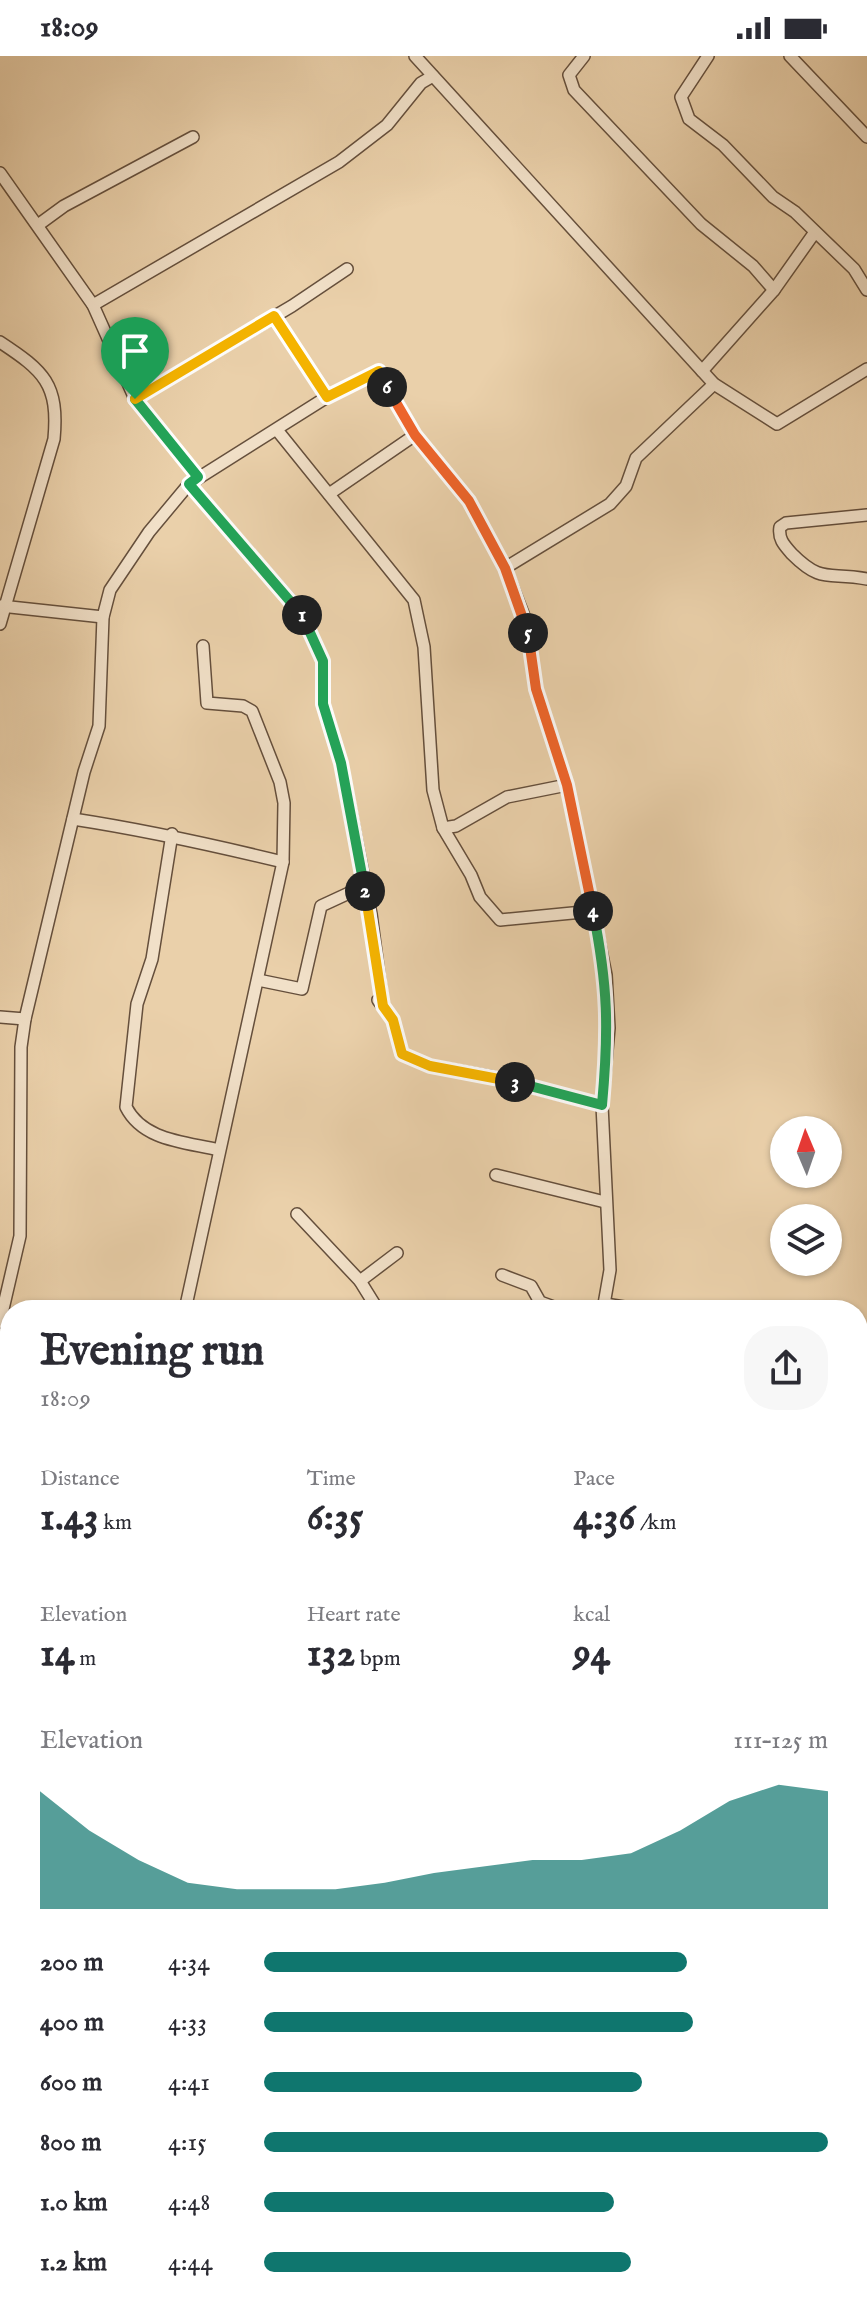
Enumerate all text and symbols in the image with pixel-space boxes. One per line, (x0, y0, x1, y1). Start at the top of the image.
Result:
text: 18:09 (40, 9, 99, 47)
pin (101, 317, 169, 399)
icon: arrive (113, 329, 157, 373)
pin: 6 (367, 367, 407, 407)
text: 6 (382, 373, 392, 401)
pin: 1 (282, 595, 322, 635)
text: 1 (298, 601, 306, 629)
pin: 5 (508, 613, 548, 653)
text: 5 (524, 619, 532, 647)
pin: 2 (345, 871, 385, 911)
text: 2 (360, 877, 370, 905)
pin: 4 (573, 891, 613, 931)
text: 4 (588, 897, 598, 925)
pin: 3 (495, 1062, 535, 1102)
text: 3 (511, 1068, 519, 1096)
north arrow (770, 1116, 842, 1188)
map controls (770, 1116, 842, 1276)
button: layers (770, 1204, 842, 1276)
text: Evening run (40, 1324, 264, 1380)
button: share (744, 1326, 828, 1410)
text: 18:09 (40, 1382, 91, 1415)
text: Distance (40, 1465, 120, 1493)
text: Time (307, 1465, 356, 1493)
text: Pace (573, 1465, 615, 1493)
text: 1.43 (40, 1493, 98, 1544)
text: 6:35 (307, 1493, 364, 1544)
text: 4:36 (573, 1493, 635, 1544)
text: km (98, 1509, 132, 1537)
text: /km (635, 1509, 676, 1537)
text: Elevation (40, 1601, 127, 1629)
text: Heart rate (307, 1601, 401, 1629)
text: kcal (573, 1601, 610, 1629)
text: 14 (40, 1629, 75, 1680)
text: 132 (307, 1629, 355, 1680)
text: 94 (573, 1629, 610, 1680)
text: m (75, 1645, 96, 1673)
text: bpm (355, 1645, 401, 1673)
text: Elevation (40, 1724, 143, 1757)
text: 111–125 m (733, 1724, 828, 1757)
text: 200 m (40, 1946, 104, 1979)
text: 4:34 (168, 1946, 210, 1979)
text: 400 m (40, 2006, 104, 2039)
text: 4:33 (168, 2006, 207, 2039)
text: 600 m (40, 2066, 102, 2099)
text: 4:41 (168, 2066, 210, 2099)
text: 800 m (40, 2126, 102, 2159)
text: 4:15 (168, 2126, 207, 2159)
text: 1.0 km (40, 2186, 108, 2219)
text: 4:48 (168, 2186, 211, 2219)
text: 1.2 km (40, 2246, 107, 2279)
text: 4:44 (168, 2246, 213, 2279)

